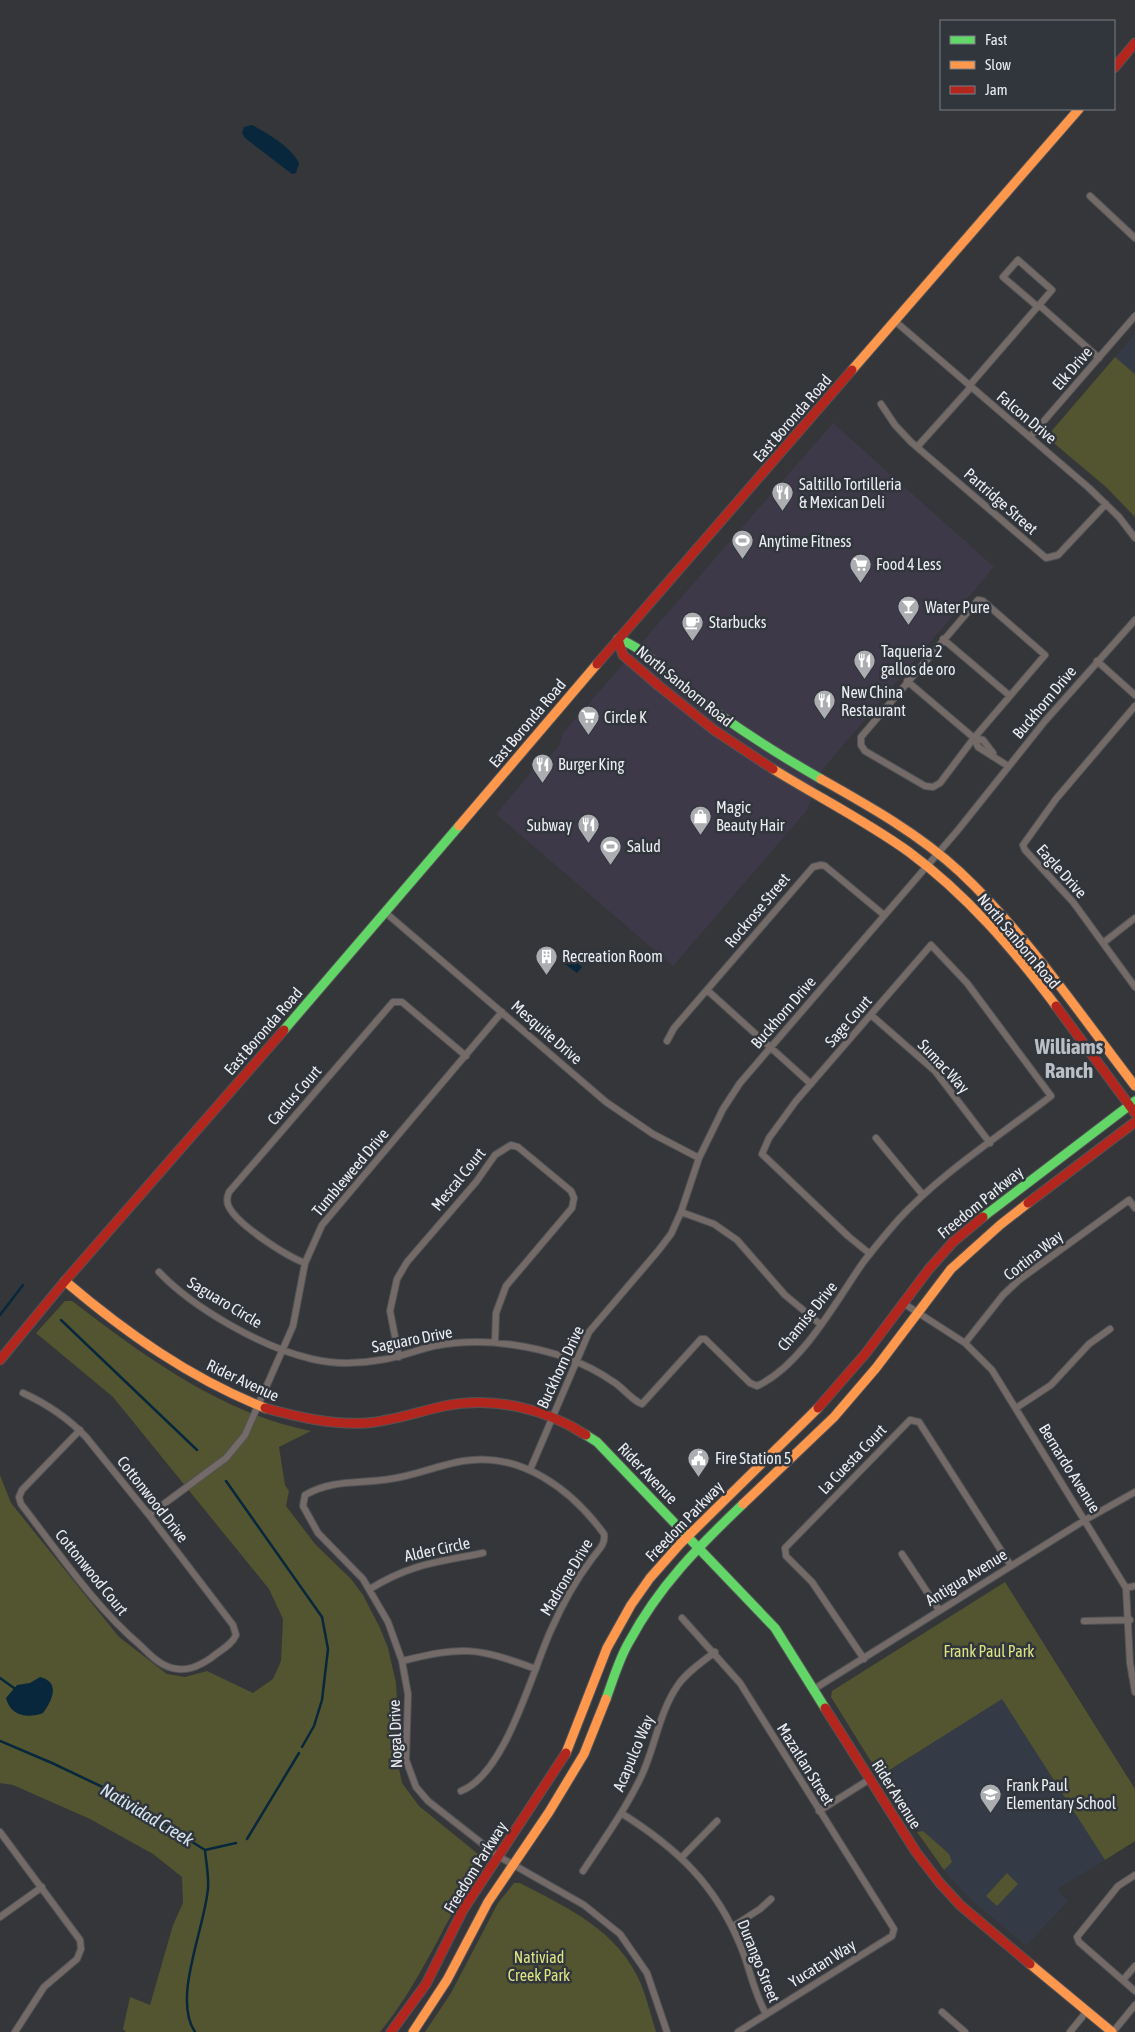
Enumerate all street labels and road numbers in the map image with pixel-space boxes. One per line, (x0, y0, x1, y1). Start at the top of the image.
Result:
street label: Elk Drive (1048, 343, 1096, 393)
street label: East Boronda Road (749, 371, 835, 465)
street label: Falcon Drive (994, 387, 1060, 447)
street label: Partridge Street (960, 464, 1042, 539)
street label: North Sanborn Road (633, 642, 737, 730)
street label: Buckhorn Drive (1008, 662, 1080, 742)
street label: East Boronda Road (485, 675, 569, 771)
street label: Eagle Drive (1033, 841, 1091, 902)
street label: Rockrose Street (721, 869, 793, 951)
street label: North Sanborn Road (974, 890, 1064, 992)
street label: Buckhorn Drive (747, 972, 819, 1052)
street label: East Boronda Road (220, 984, 306, 1078)
street label: Sage Court (821, 991, 876, 1051)
street label: Mesquite Drive (507, 996, 586, 1068)
street label: Sumac Way (914, 1035, 974, 1097)
street label: Cactus Court (263, 1061, 325, 1128)
street label: Tumbleweed Drive (308, 1125, 392, 1219)
street label: Mescal Court (427, 1144, 489, 1214)
street label: Freedom Parkway (934, 1162, 1027, 1243)
street label: Cortina Way (1000, 1226, 1067, 1284)
street label: Saguaro Circle (184, 1273, 265, 1332)
street label: Chamise Drive (774, 1278, 840, 1354)
street label: Saguaro Drive (370, 1322, 454, 1357)
street label: Buckhorn Drive (533, 1323, 587, 1411)
street label: Rider Avenue (204, 1355, 282, 1405)
street label: La Cuesta Court (814, 1420, 890, 1497)
street label: Bernardo Avenue (1036, 1420, 1104, 1516)
street label: Rider Avenue (615, 1439, 681, 1507)
street label: Cottonwood Drive (114, 1452, 192, 1546)
street label: Freedom Parkway (641, 1477, 728, 1565)
street label: Cottonwood Court (52, 1526, 132, 1619)
street label: Alder Circle (403, 1533, 471, 1565)
street label: Madrone Drive (536, 1535, 596, 1619)
street label: Antigua Avenue (922, 1545, 1010, 1610)
street label: Nogal Drive (385, 1699, 406, 1769)
street label: Acapulco Way (609, 1712, 658, 1794)
street label: Mazatlan Street (774, 1720, 838, 1808)
street label: Rider Avenue (869, 1756, 925, 1832)
street label: Freedom Parkway (440, 1818, 511, 1916)
street label: Durango Street (733, 1917, 784, 2006)
street label: Yucatan Way (785, 1935, 860, 1991)

